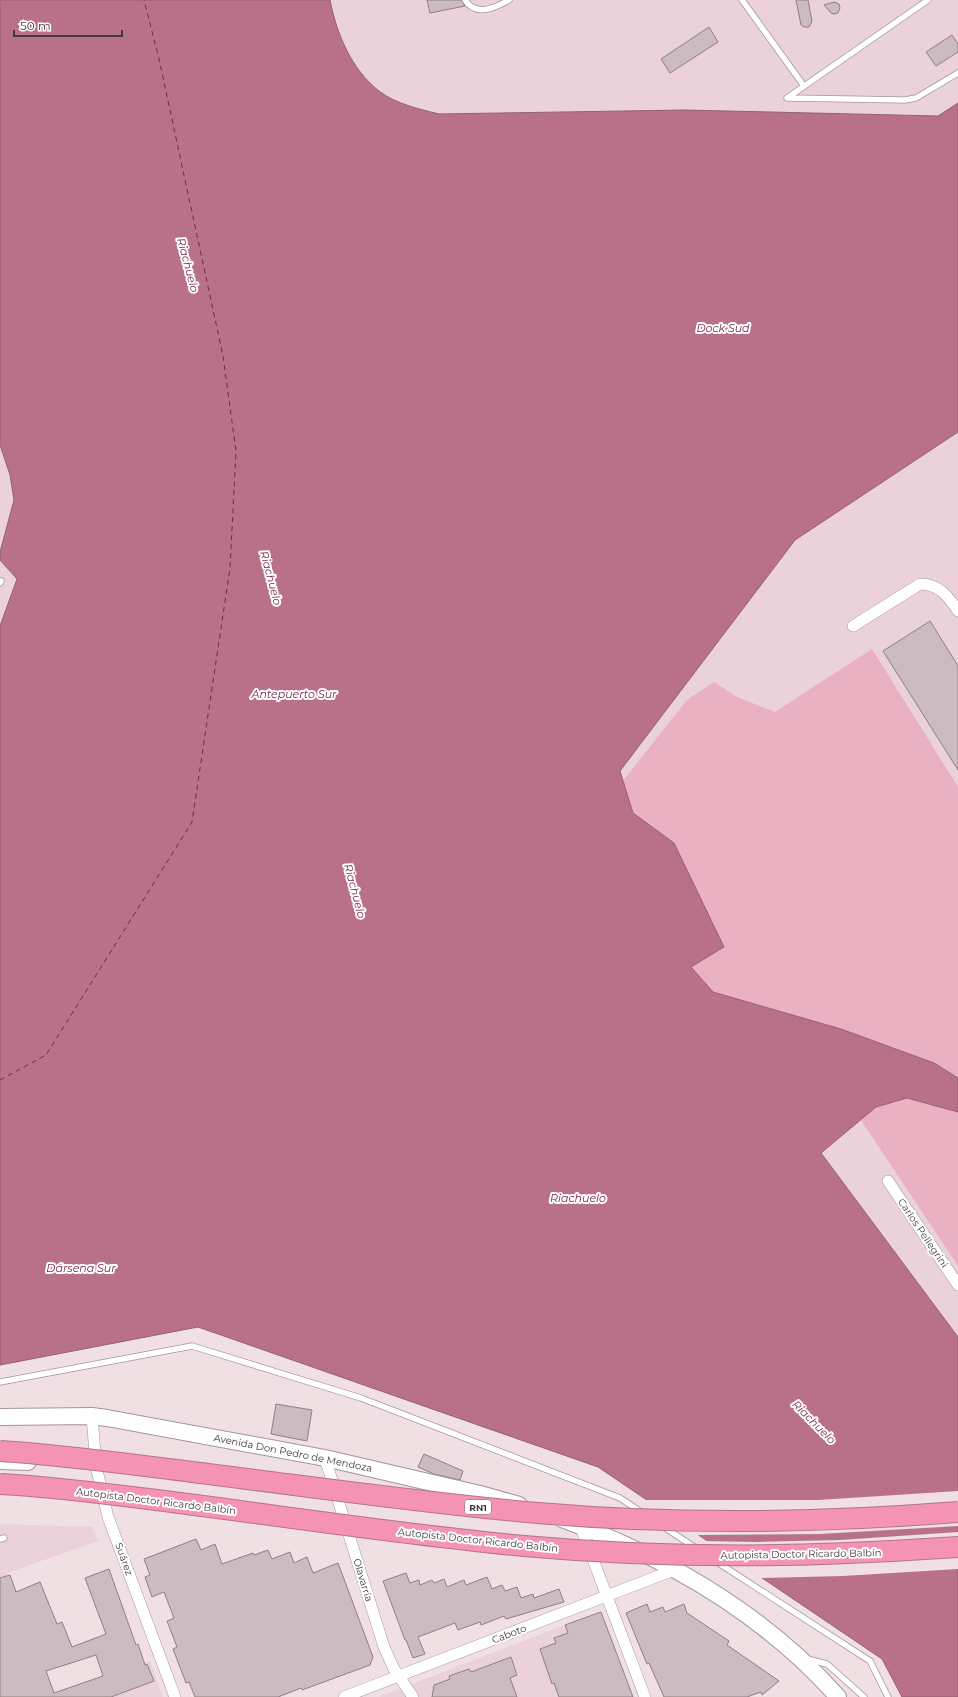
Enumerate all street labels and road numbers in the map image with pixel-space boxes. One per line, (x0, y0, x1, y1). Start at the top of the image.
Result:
street label: Carlos Pellegrini (895, 1196, 951, 1270)
street label: Avenida Don Pedro de Mendoza (213, 1431, 373, 1475)
street label: Autopista Doctor Ricardo Balbín (75, 1485, 237, 1517)
road number: RN1 (465, 1500, 491, 1514)
street label: Autopista Doctor Ricardo Balbín (397, 1525, 559, 1555)
street label: Suárez (112, 1541, 136, 1577)
street label: Autopista Doctor Ricardo Balbín (720, 1546, 882, 1562)
street label: Olavarría (350, 1557, 376, 1603)
street label: Caboto (490, 1621, 528, 1647)

